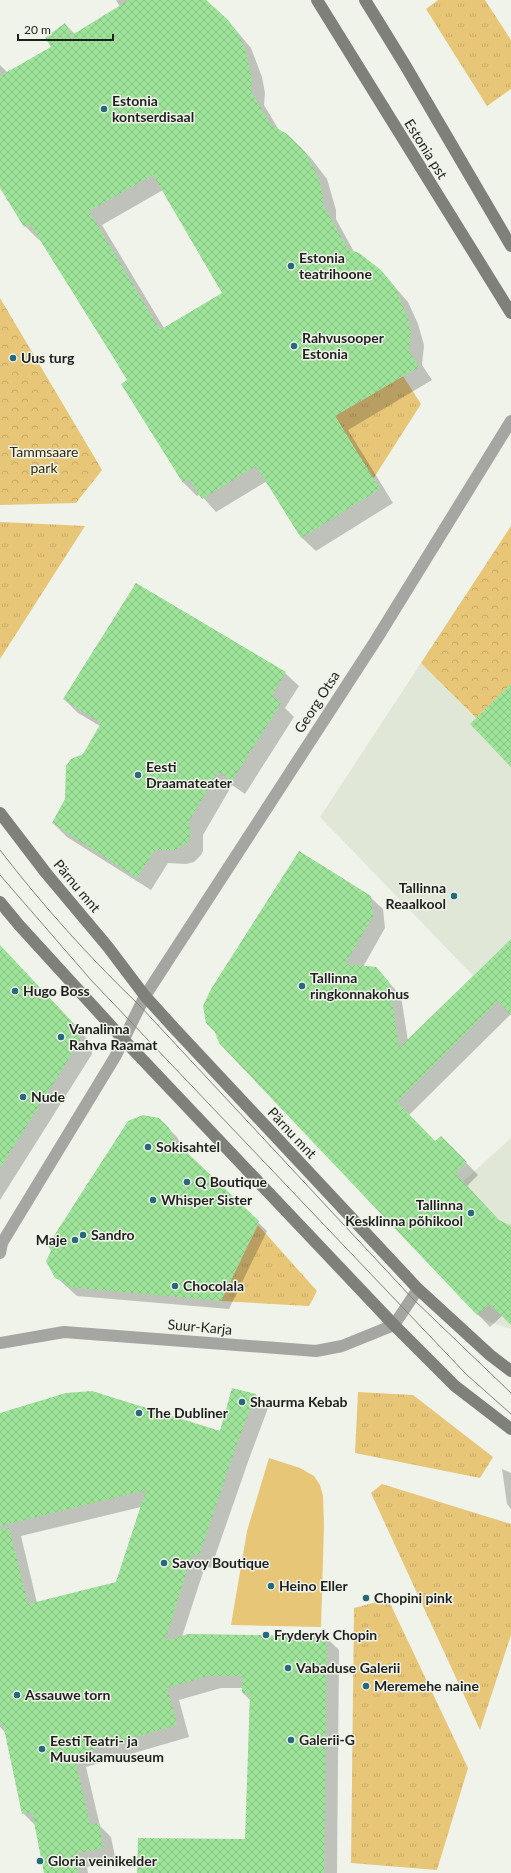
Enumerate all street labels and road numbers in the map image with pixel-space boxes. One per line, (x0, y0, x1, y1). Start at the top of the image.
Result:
street label: Estonia pst (401, 116, 452, 182)
street label: Georg Otsa (290, 668, 343, 736)
street label: Pärnu mnt (50, 856, 104, 916)
street label: Pärnu mnt (264, 1104, 320, 1162)
street label: Suur-Karja (167, 1315, 233, 1338)

